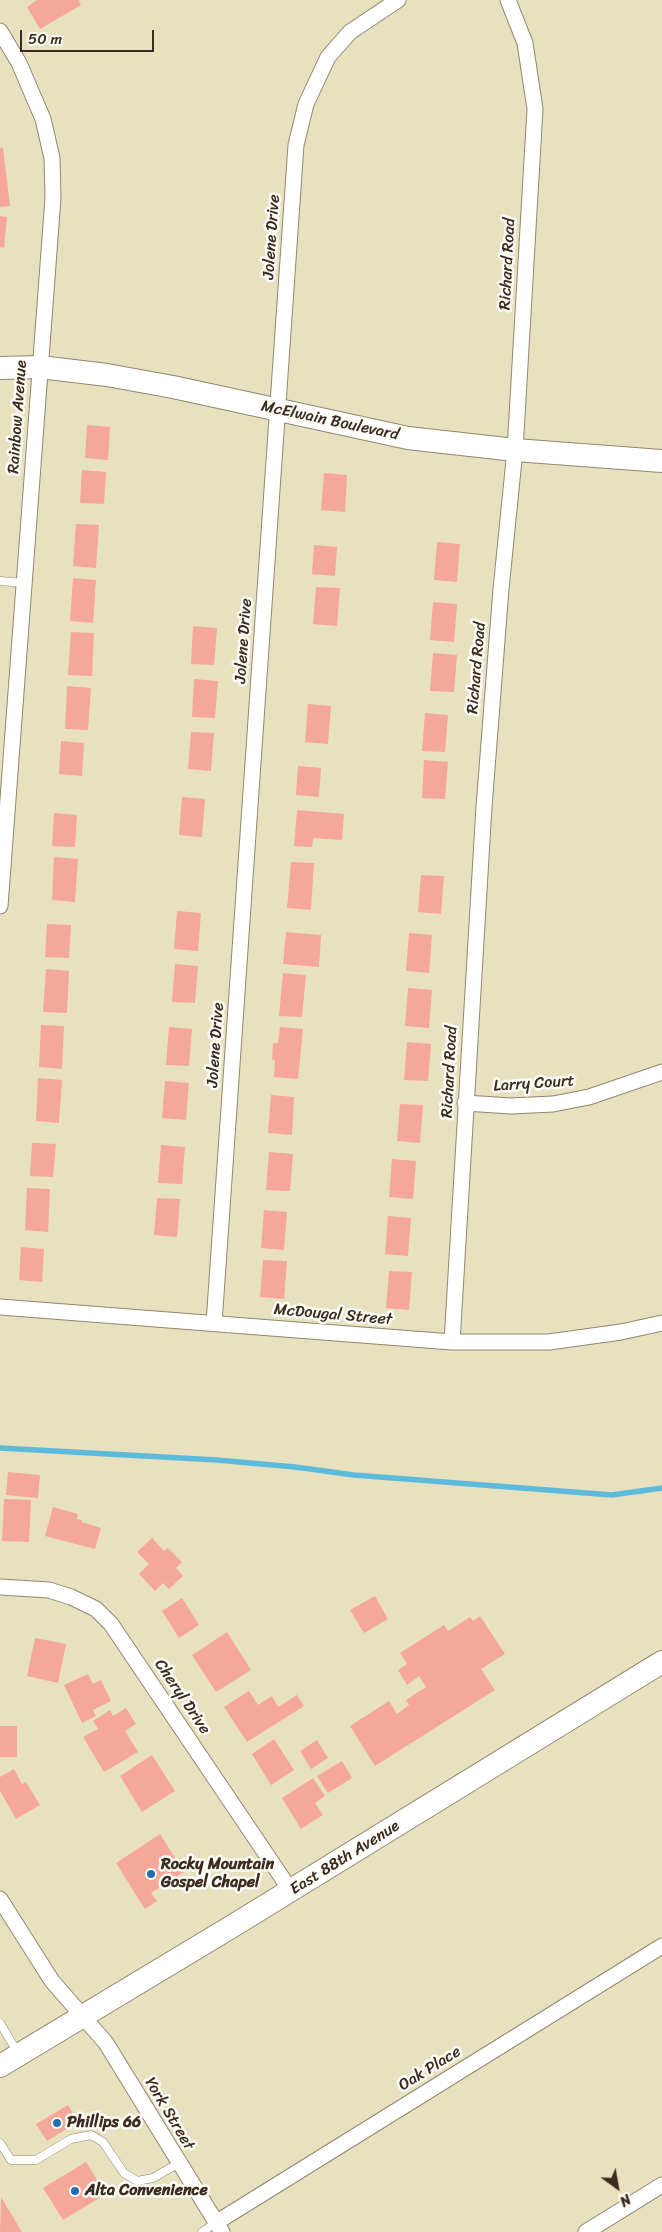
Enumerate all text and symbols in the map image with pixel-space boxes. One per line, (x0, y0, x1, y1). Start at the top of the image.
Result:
scale bar (22, 20, 156, 52)
text: 50 m (28, 26, 62, 52)
street label: Jolene Drive (259, 194, 285, 280)
street label: Richard Road (496, 218, 520, 310)
street label: Rainbow Avenue (4, 360, 32, 474)
street label: McElwain Boulevard (259, 397, 401, 445)
street label: Jolene Drive (231, 598, 257, 684)
street label: Richard Road (463, 621, 491, 715)
street label: Jolene Drive (203, 1002, 229, 1088)
street label: Richard Road (438, 1026, 462, 1118)
street label: Larry Court (493, 1072, 575, 1096)
street label: McDougal Street (273, 1300, 393, 1330)
street label: Cheryl Drive (150, 1656, 214, 1738)
street label: East 88th Avenue (287, 1817, 403, 1899)
place label: Rocky Mountain Gospel Chapel (161, 1855, 274, 1893)
marker: Rocky Mountain Gospel Chapel (145, 1868, 157, 1880)
street label: Oak Place (395, 2042, 465, 2096)
street label: York Street (140, 2074, 198, 2154)
place label: Phillips 66 (67, 2113, 141, 2133)
marker: Phillips 66 (51, 2117, 63, 2129)
north arrow (592, 2162, 642, 2212)
place label: Alta Convenience (85, 2181, 208, 2201)
marker: Alta Convenience (69, 2185, 81, 2197)
text: N (614, 2187, 636, 2213)

